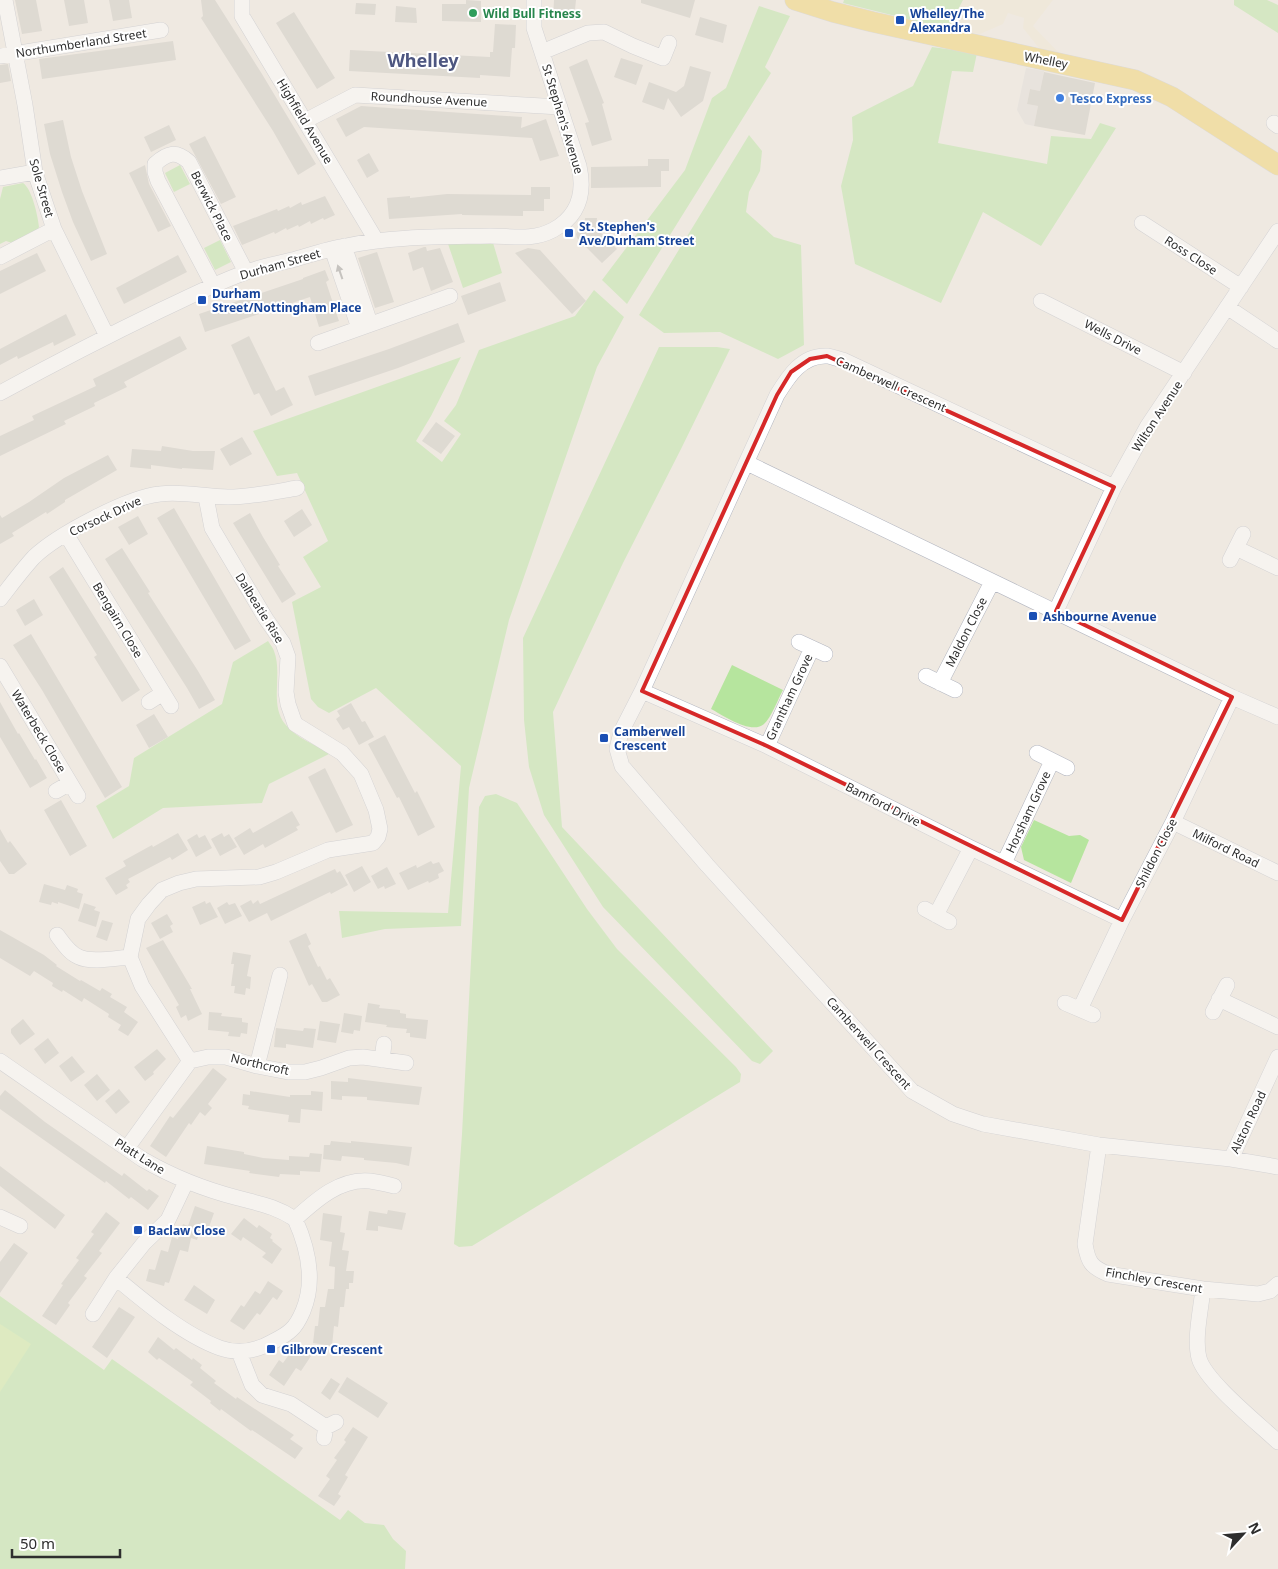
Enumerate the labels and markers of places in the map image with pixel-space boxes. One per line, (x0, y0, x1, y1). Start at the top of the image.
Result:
place label: Wild Bull Fitness (483, 5, 581, 22)
place label: Whelley/The Alexandra (910, 5, 984, 36)
marker: Wild Bull Fitness (467, 7, 479, 19)
marker: Whelley/The Alexandra (894, 14, 906, 26)
place label: Tesco Express (1070, 90, 1152, 107)
marker: Tesco Express (1054, 92, 1066, 104)
place label: St. Stephen's Ave/Durham Street (579, 218, 695, 249)
marker: St. Stephen's Ave/Durham Street (563, 227, 575, 239)
place label: Durham Street/Nottingham Place (212, 285, 362, 316)
marker: Durham Street/Nottingham Place (196, 294, 208, 306)
place label: Ashbourne Avenue (1043, 608, 1157, 625)
marker: Ashbourne Avenue (1027, 610, 1039, 622)
place label: Camberwell Crescent (614, 723, 685, 754)
marker: Camberwell Crescent (598, 732, 610, 744)
place label: Baclaw Close (148, 1222, 226, 1239)
marker: Baclaw Close (132, 1224, 144, 1236)
place label: Gilbrow Crescent (281, 1341, 383, 1358)
marker: Gilbrow Crescent (265, 1343, 277, 1355)

